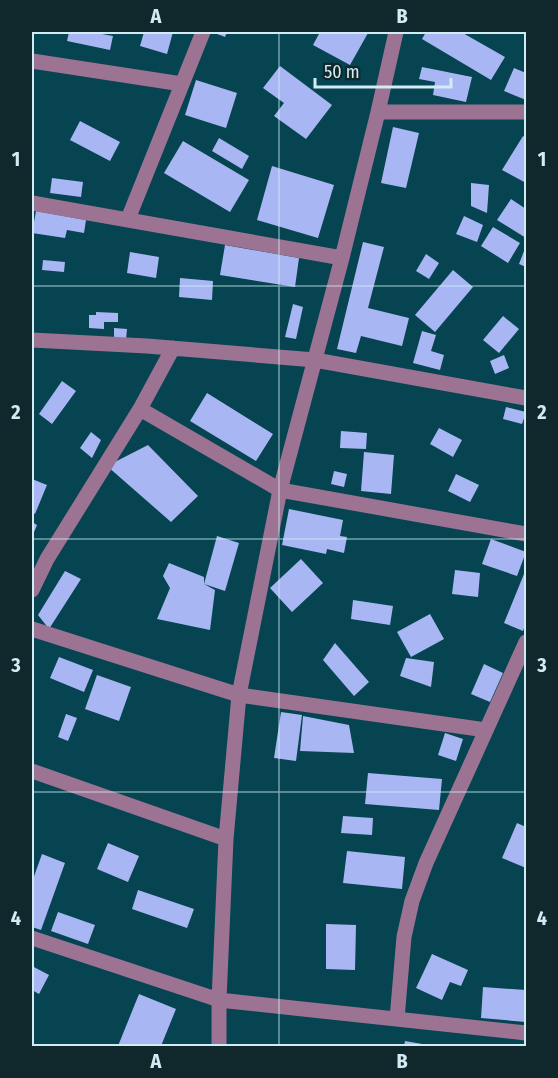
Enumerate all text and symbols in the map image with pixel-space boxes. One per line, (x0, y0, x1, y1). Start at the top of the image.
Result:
text: A (150, 4, 163, 28)
text: B (396, 4, 408, 28)
scale bar (315, 51, 452, 89)
text: 50 m (324, 61, 360, 83)
text: 1 (12, 147, 20, 171)
text: 1 (538, 147, 546, 171)
text: 2 (10, 400, 21, 424)
text: 2 (536, 400, 547, 424)
text: 3 (10, 653, 21, 677)
text: 3 (536, 653, 547, 677)
text: 4 (11, 906, 21, 930)
text: 4 (537, 906, 547, 930)
text: A (150, 1049, 163, 1073)
text: B (396, 1049, 408, 1073)

